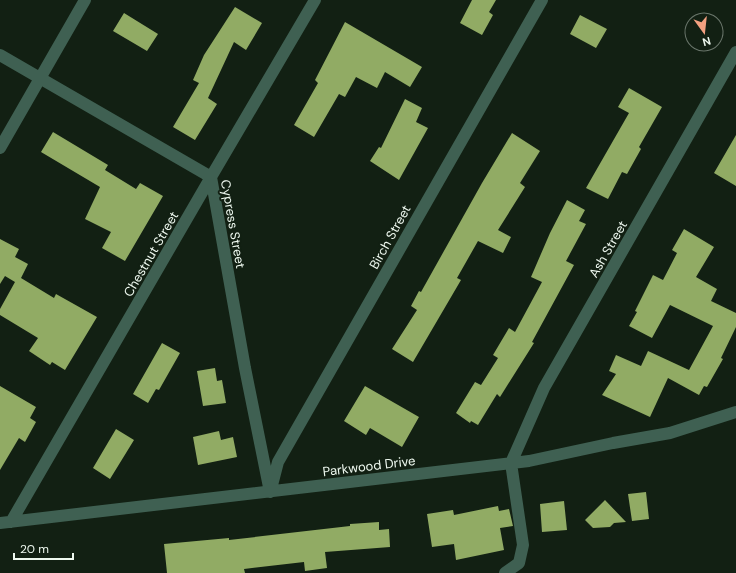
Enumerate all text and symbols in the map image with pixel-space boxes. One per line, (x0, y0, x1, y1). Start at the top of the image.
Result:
north arrow (684, 12, 724, 52)
text: N (701, 34, 712, 49)
street label: Cypress Street (217, 178, 249, 270)
street label: Birch Street (365, 202, 415, 272)
street label: Chestnut Street (120, 208, 182, 300)
street label: Ash Street (585, 217, 631, 281)
street label: Parkwood Drive (322, 452, 416, 480)
scale bar (14, 535, 73, 561)
text: 20 m (20, 541, 49, 557)

